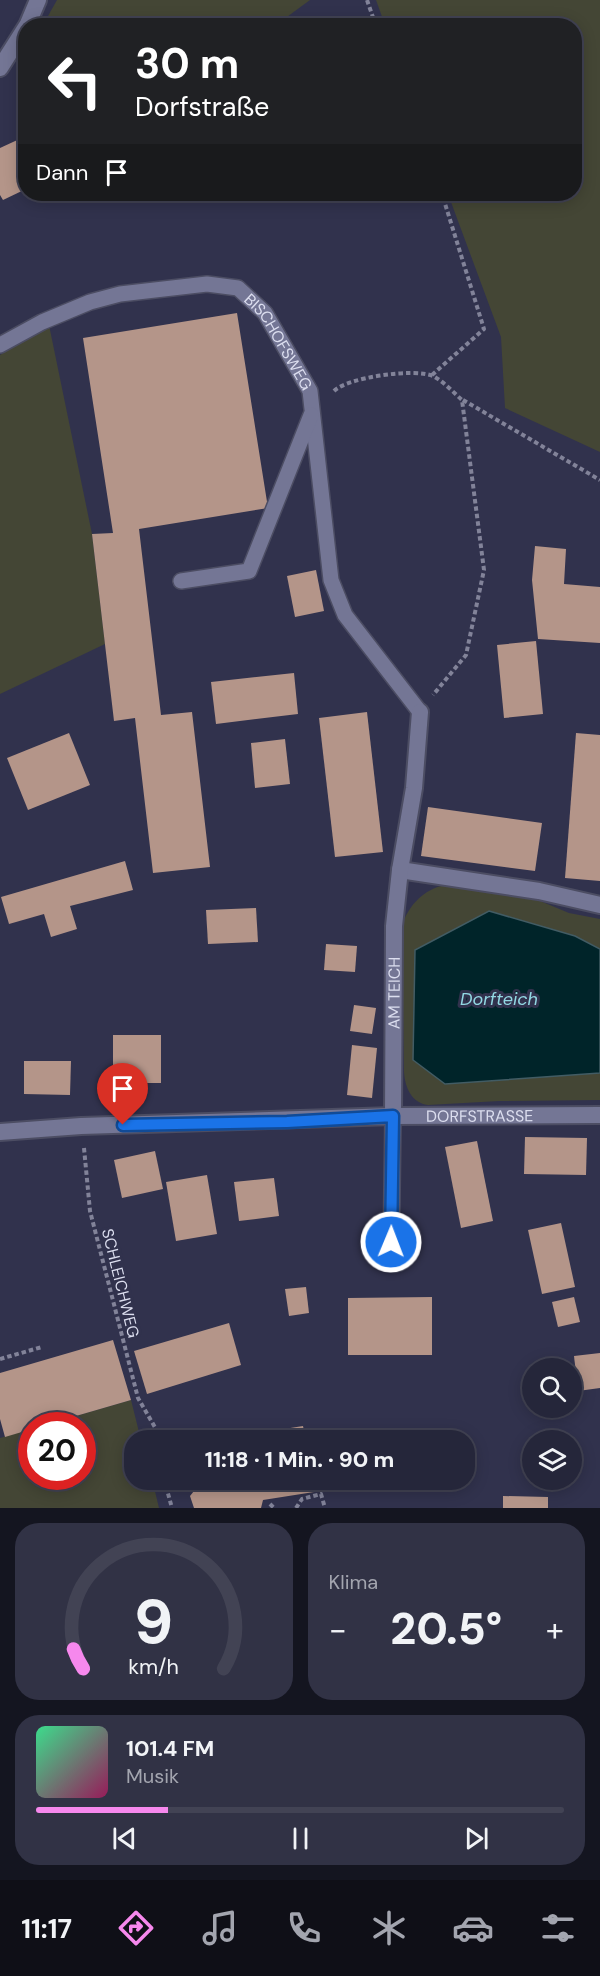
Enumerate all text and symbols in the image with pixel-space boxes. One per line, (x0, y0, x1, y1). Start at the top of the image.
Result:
text: 30 m (135, 36, 239, 91)
icon: left (36, 42, 114, 120)
text: Dorfstraße (135, 89, 269, 124)
icon: arrive (100, 156, 133, 189)
text: Dann (36, 158, 88, 187)
street label: BISCHOFSWEG (240, 289, 317, 394)
street label: AM TEICH (383, 957, 405, 1029)
water label: Dorfteich (460, 987, 538, 1011)
pin (97, 1063, 148, 1125)
icon: arrive (106, 1072, 139, 1105)
street label: DORFSTRASSE (426, 1105, 533, 1127)
position arrow (359, 1210, 423, 1274)
street label: SCHLEICHWEG (97, 1226, 144, 1340)
map controls (522, 1358, 582, 1490)
button: search (522, 1358, 582, 1418)
speed limit sign: 20 (18, 1412, 96, 1490)
button: layers (522, 1430, 582, 1490)
text: 11:18 · 1 Min. · 90 m (205, 1445, 394, 1474)
text: Klima (329, 1569, 378, 1595)
text: 9 (134, 1581, 174, 1662)
text: 20.5° (390, 1599, 502, 1658)
text: − (329, 1608, 347, 1651)
text: + (546, 1608, 564, 1651)
text: km/h (128, 1653, 179, 1681)
text: 101.4 FM (126, 1734, 214, 1763)
text: Musik (126, 1763, 179, 1789)
icon: previous (108, 1822, 141, 1855)
icon: pause (284, 1822, 317, 1855)
icon: next (460, 1822, 493, 1855)
icon: directions (115, 1907, 157, 1949)
icon: music (199, 1907, 241, 1949)
icon: phone (283, 1907, 325, 1949)
icon: climate (368, 1907, 410, 1949)
icon: car (452, 1907, 494, 1949)
icon: filters (537, 1907, 579, 1949)
text: 11:17 (21, 1911, 72, 1946)

